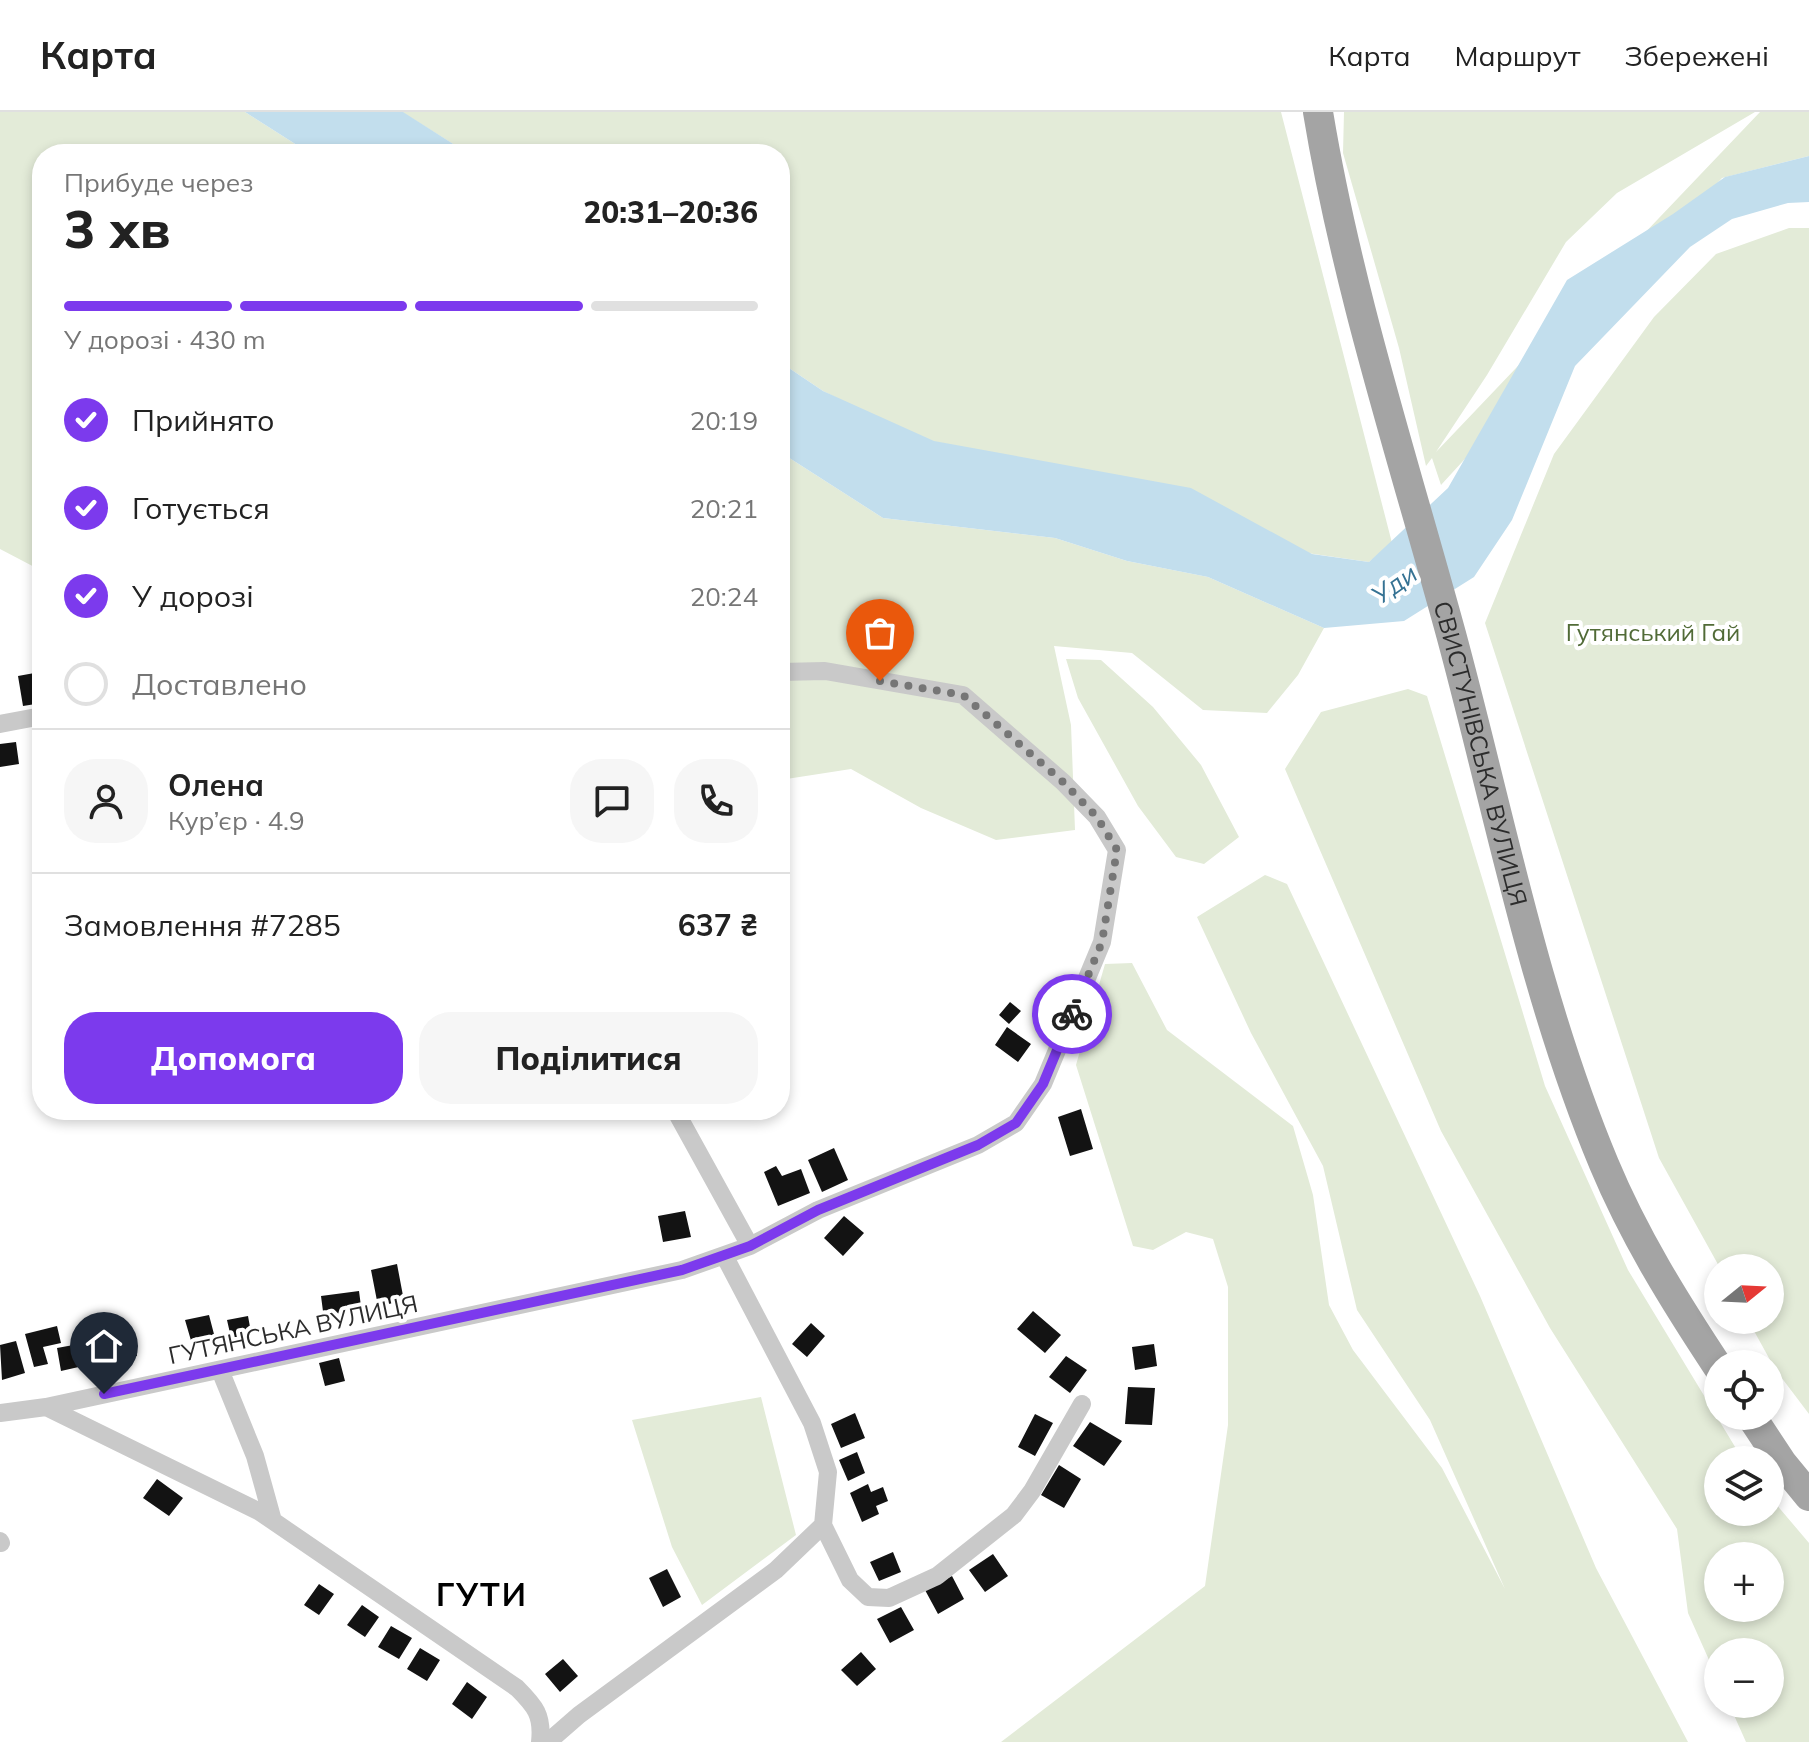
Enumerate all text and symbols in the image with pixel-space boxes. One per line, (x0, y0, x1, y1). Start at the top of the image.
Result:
text: Карта (40, 31, 157, 79)
text: Карта (1328, 38, 1411, 73)
text: Маршрут (1455, 38, 1580, 73)
text: Збережені (1624, 38, 1769, 73)
text: Прибуде через (64, 166, 253, 199)
text: 20:31–20:36 (583, 193, 758, 231)
text: 3 хв (64, 196, 170, 261)
text: У дорозі · 430 m (64, 323, 266, 356)
icon: check (64, 398, 108, 442)
text: Прийнято (132, 401, 274, 439)
text: 20:19 (690, 404, 758, 437)
icon: check (64, 486, 108, 530)
text: Готується (132, 489, 270, 527)
text: 20:21 (690, 492, 758, 525)
water label: Уди (1365, 557, 1423, 611)
icon: check (64, 574, 108, 618)
text: У дорозі (132, 577, 254, 615)
text: 20:24 (690, 580, 758, 613)
street label: СВИСТУНІВСЬКА ВУЛИЦЯ (1428, 597, 1534, 909)
pin (846, 599, 914, 681)
icon: bag (858, 611, 902, 655)
park label: Гутянський Гай (1566, 617, 1740, 647)
text: Доставлено (132, 665, 307, 703)
button: person (64, 759, 148, 843)
button: chat (570, 759, 654, 843)
button: phone (674, 759, 758, 843)
text: Олена (168, 766, 264, 804)
text: Кур’єр · 4.9 (168, 804, 305, 837)
text: Замовлення #7285 (64, 906, 341, 944)
text: 637 ₴ (678, 906, 758, 944)
courier (1032, 974, 1112, 1054)
icon: bike (1050, 992, 1094, 1036)
button: Допомога (64, 1012, 403, 1104)
button: Поділитися (419, 1012, 758, 1104)
north arrow (1704, 1254, 1784, 1334)
map controls (1704, 1254, 1784, 1718)
street label: ГУТЯНСЬКА ВУЛИЦЯ (166, 1288, 420, 1370)
pin (70, 1312, 138, 1394)
icon: home (82, 1324, 126, 1368)
button: locate (1704, 1350, 1784, 1430)
button: layers (1704, 1446, 1784, 1526)
button: + (1704, 1542, 1784, 1622)
district label: ГУТИ (436, 1574, 528, 1614)
button: − (1704, 1638, 1784, 1718)

